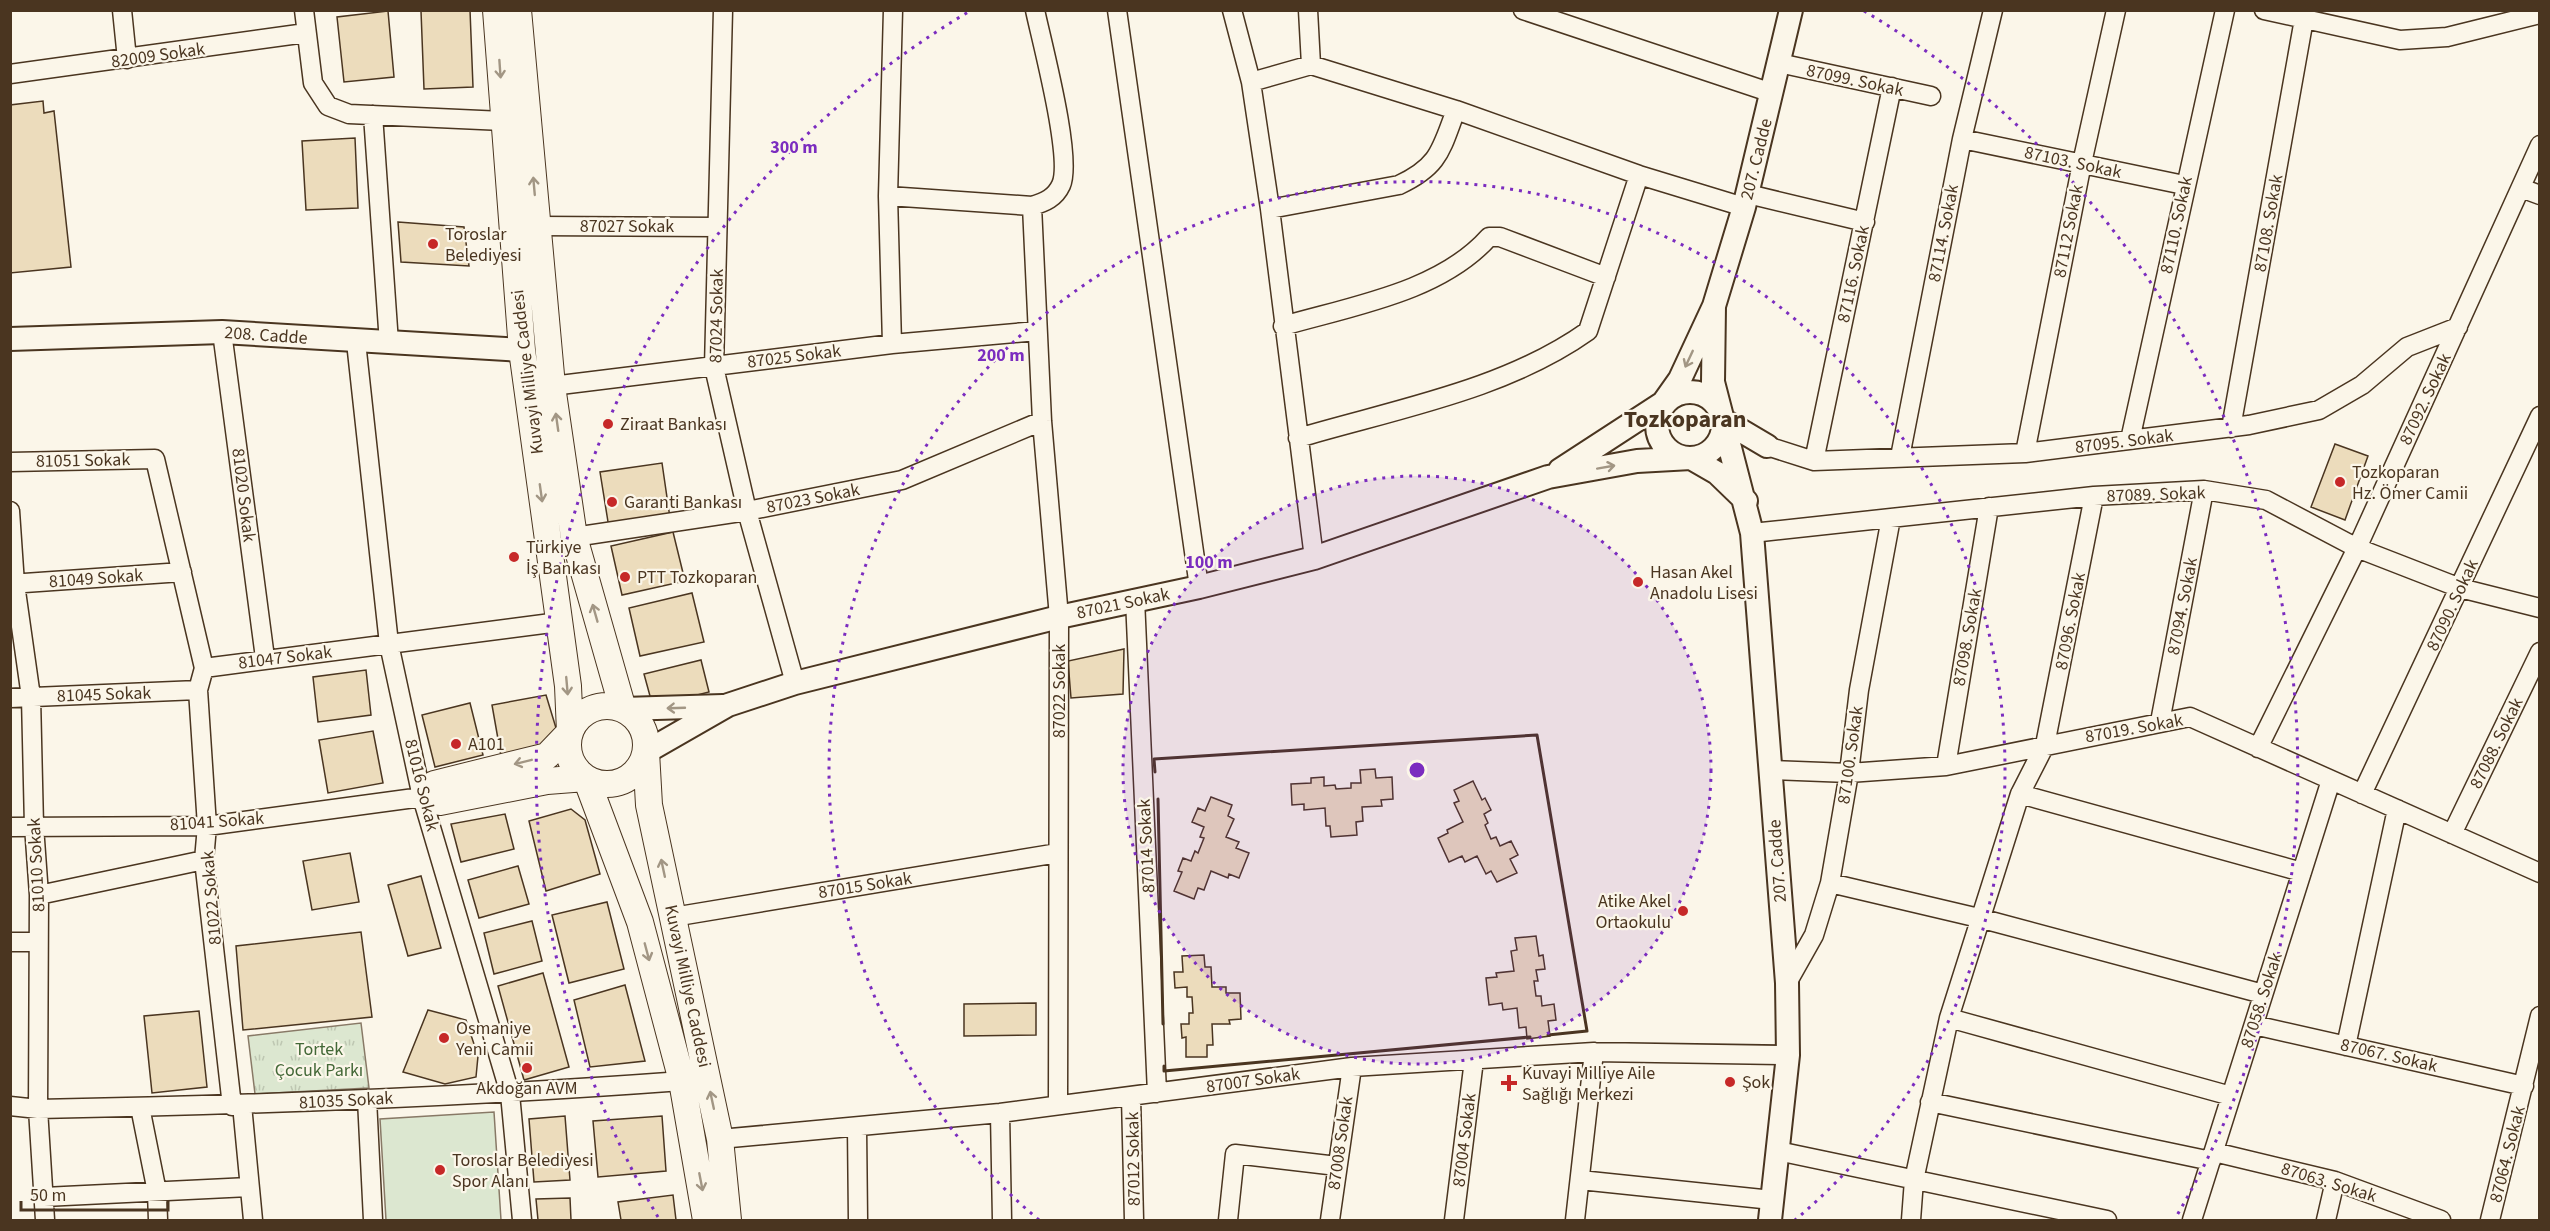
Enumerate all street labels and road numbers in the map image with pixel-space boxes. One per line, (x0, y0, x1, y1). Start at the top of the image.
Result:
street label: 82009 Sokak (110, 37, 207, 74)
street label: 87099. Sokak (1804, 58, 1906, 103)
street label: 207. Cadde (1734, 116, 1779, 203)
street label: 87103. Sokak (2022, 140, 2124, 185)
street label: 87108. Sokak (2248, 172, 2289, 274)
street label: 87110. Sokak (2154, 174, 2199, 276)
street label: 87114. Sokak (1922, 182, 1965, 284)
street label: 87112 Sokak (2047, 182, 2090, 280)
street label: 87027 Sokak (580, 214, 674, 239)
street label: 87116. Sokak (1831, 223, 1876, 325)
street label: 87024 Sokak (703, 269, 730, 363)
street label: Kuvayi Milliye Caddesi (505, 288, 550, 456)
street label: 208. Cadde (224, 320, 308, 351)
street label: 87025 Sokak (746, 338, 843, 375)
street label: 87092. Sokak (2393, 349, 2458, 449)
street label: 87095. Sokak (2073, 423, 2175, 460)
street label: 81051 Sokak (36, 447, 131, 474)
street label: 81020 Sokak (225, 447, 262, 544)
street label: 87023 Sokak (764, 477, 862, 520)
street label: 87089. Sokak (2106, 480, 2206, 509)
street label: 87094. Sokak (2161, 555, 2204, 657)
street label: 87090. Sokak (2420, 555, 2485, 655)
street label: 81049 Sokak (48, 563, 144, 594)
street label: 87096. Sokak (2049, 570, 2092, 672)
street label: 87021 Sokak (1074, 581, 1172, 626)
street label: 87098. Sokak (1947, 586, 1988, 688)
street label: 81047 Sokak (237, 639, 334, 676)
street label: 87022 Sokak (1047, 644, 1072, 738)
street label: 81045 Sokak (56, 680, 152, 709)
street label: 87088. Sokak (2464, 693, 2529, 793)
street label: 87100. Sokak (1831, 704, 1870, 806)
street label: 87019. Sokak (2083, 708, 2185, 749)
street label: 81016 Sokak (398, 736, 445, 834)
street label: 87014 Sokak (1132, 798, 1161, 894)
street label: 81041 Sokak (169, 806, 265, 837)
street label: 81010 Sokak (22, 817, 51, 913)
street label: 207. Cadde (1762, 819, 1793, 903)
street label: 81022 Sokak (195, 850, 228, 946)
street label: 87015 Sokak (816, 866, 914, 905)
street label: Kuvayi Milliye Caddesi (658, 902, 717, 1070)
street label: 87058. Sokak (2234, 949, 2289, 1051)
street label: 87067. Sokak (2338, 1032, 2440, 1079)
street label: 87007 Sokak (1205, 1062, 1302, 1099)
street label: 81035 Sokak (298, 1086, 394, 1115)
street label: 87004 Sokak (1446, 1092, 1483, 1188)
street label: 87008 Sokak (1322, 1095, 1359, 1192)
street label: 87064. Sokak (2483, 1103, 2532, 1205)
street label: 87012 Sokak (1120, 1111, 1147, 1206)
street label: 87063. Sokak (2278, 1156, 2380, 1209)

